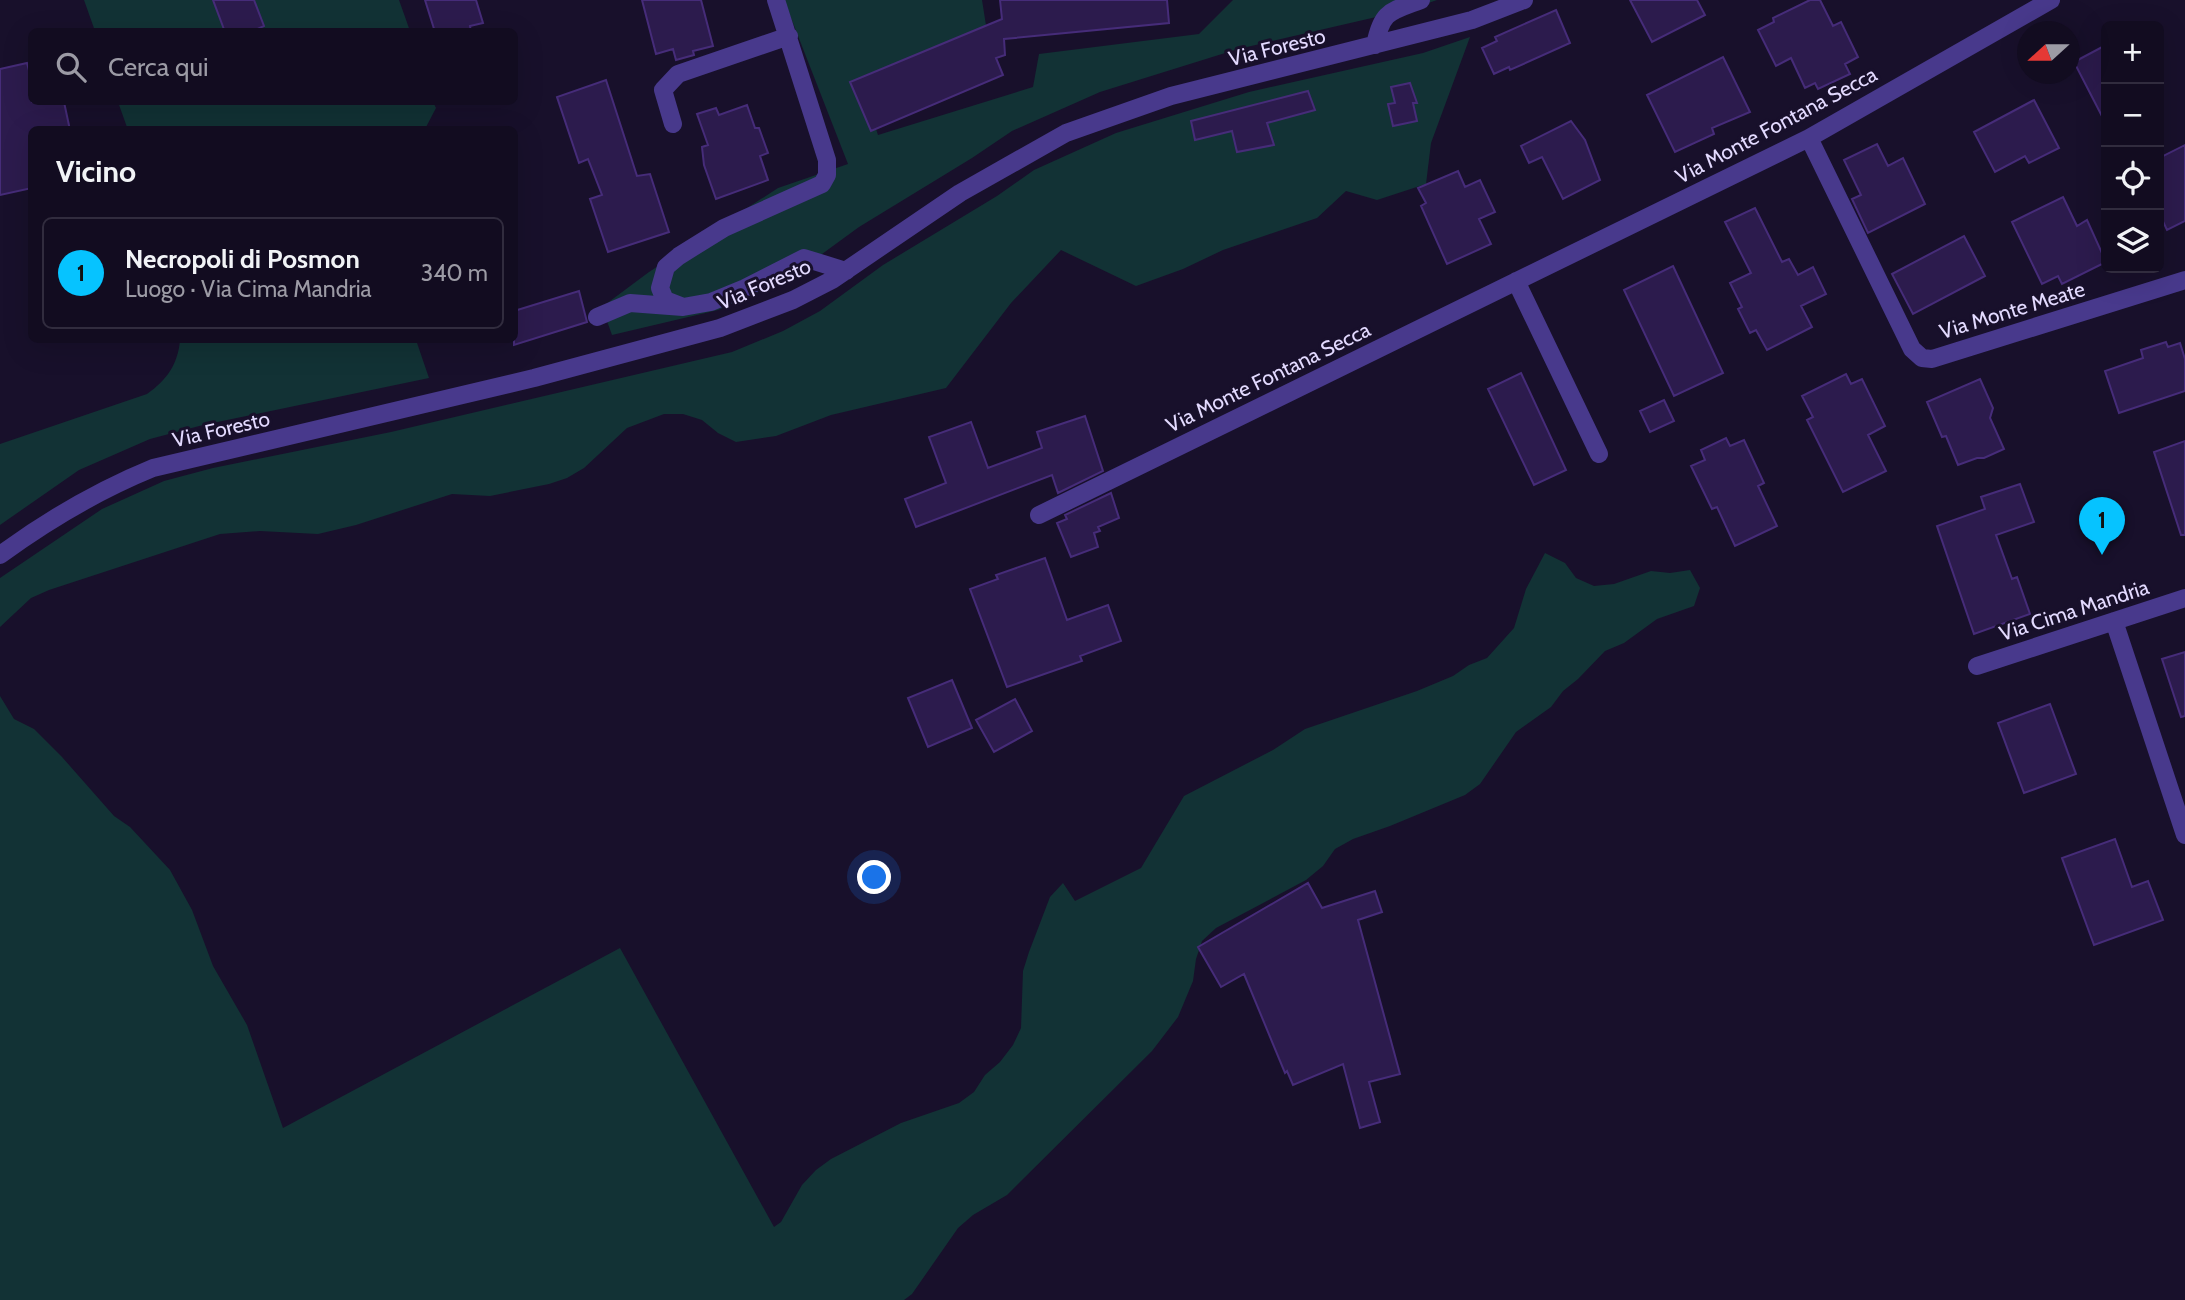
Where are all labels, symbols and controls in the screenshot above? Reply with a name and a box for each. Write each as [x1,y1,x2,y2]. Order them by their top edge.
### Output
north arrow [2017,21,2080,84]
map controls [2101,21,2164,273]
button: + [2101,21,2164,84]
street label: Via Foresto [1226,23,1328,71]
search box [28,28,518,105]
icon: search [52,48,90,86]
text: Cerca qui [108,51,209,83]
street label: Via Monte Fontana Secca [1671,61,1881,189]
button: − [2101,84,2164,147]
button: locate [2101,147,2164,210]
text: Vicino [56,153,136,190]
button: layers [2101,210,2164,273]
text: Necropoli di Posmon [125,243,360,275]
street label: Via Foresto [714,253,814,315]
text: 1 [77,259,85,287]
text: 340 m [421,259,488,287]
text: Luogo · Via Cima Mandria [125,275,372,303]
street label: Via Monte Meate [1936,276,2088,344]
street label: Via Monte Fontana Secca [1162,317,1374,437]
street label: Via Foresto [170,406,272,452]
pin: 1 [2079,497,2125,555]
street label: Via Cima Mandria [1996,574,2152,646]
your location [857,860,891,894]

